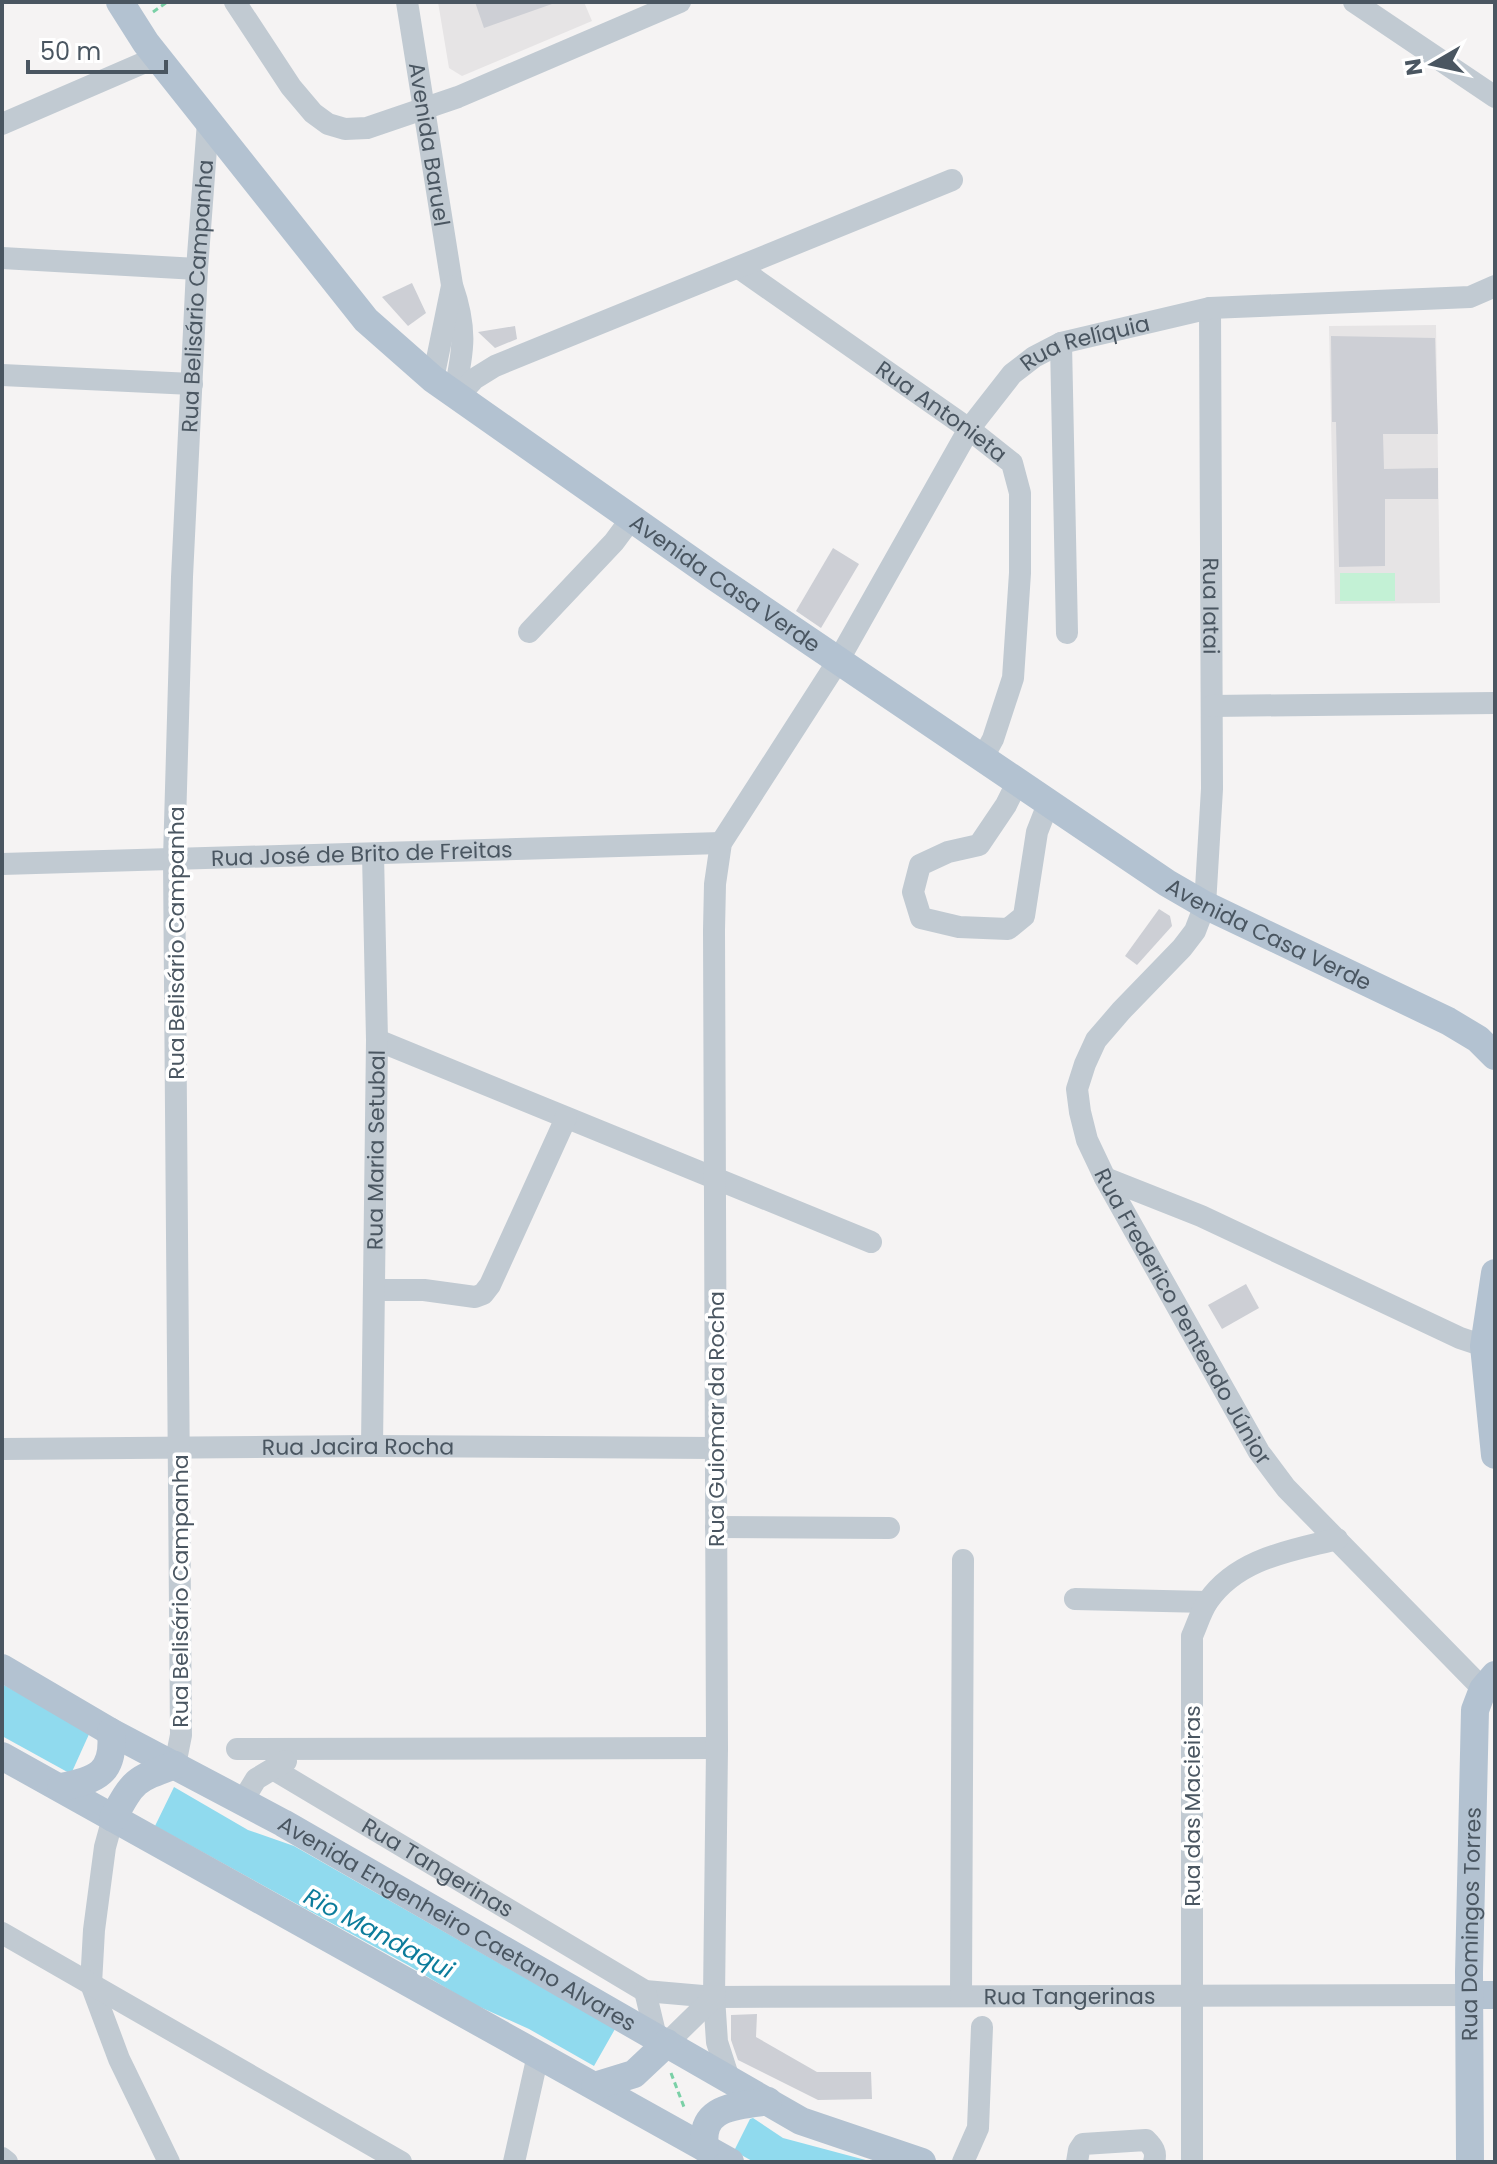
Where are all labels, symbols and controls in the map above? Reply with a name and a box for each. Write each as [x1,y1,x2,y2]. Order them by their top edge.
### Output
scale bar [28,24,166,74]
north arrow [1393,24,1473,104]
text: 50 m [40,35,101,68]
text: N [1397,56,1430,78]
street label: Avenida Baruel [401,60,458,228]
street label: Rua Belisário Campanha [174,158,221,433]
street label: Rua Relíquia [1013,307,1153,378]
street label: Rua Antonieta [870,353,1014,469]
street label: Avenida Casa Verde [624,506,827,660]
street label: Rua Iatai [1196,558,1227,654]
street label: Rua Belisário Campanha [161,806,192,1080]
street label: Rua José de Brito de Freitas [211,834,513,873]
street label: Avenida Casa Verde [1160,870,1377,998]
street label: Rua Maria Setubal [359,1050,392,1250]
street label: Rua Frederico Penteado Júnior [1087,1163,1279,1471]
street label: Rua Guiomar da Rocha [701,1291,732,1547]
street label: Rua Jacira Rocha [262,1430,454,1462]
street label: Rua Belisário Campanha [165,1454,196,1728]
street label: Rua das Macieiras [1177,1705,1208,1907]
street label: Rua Domingos Torres [1453,1807,1488,2041]
street label: Avenida Engenheiro Caetano Alvares [272,1808,642,2039]
street label: Rua Tangerinas [356,1810,520,1925]
water label: Rio Mandaqui [298,1880,461,1987]
street label: Rua Tangerinas [984,1980,1155,2012]

